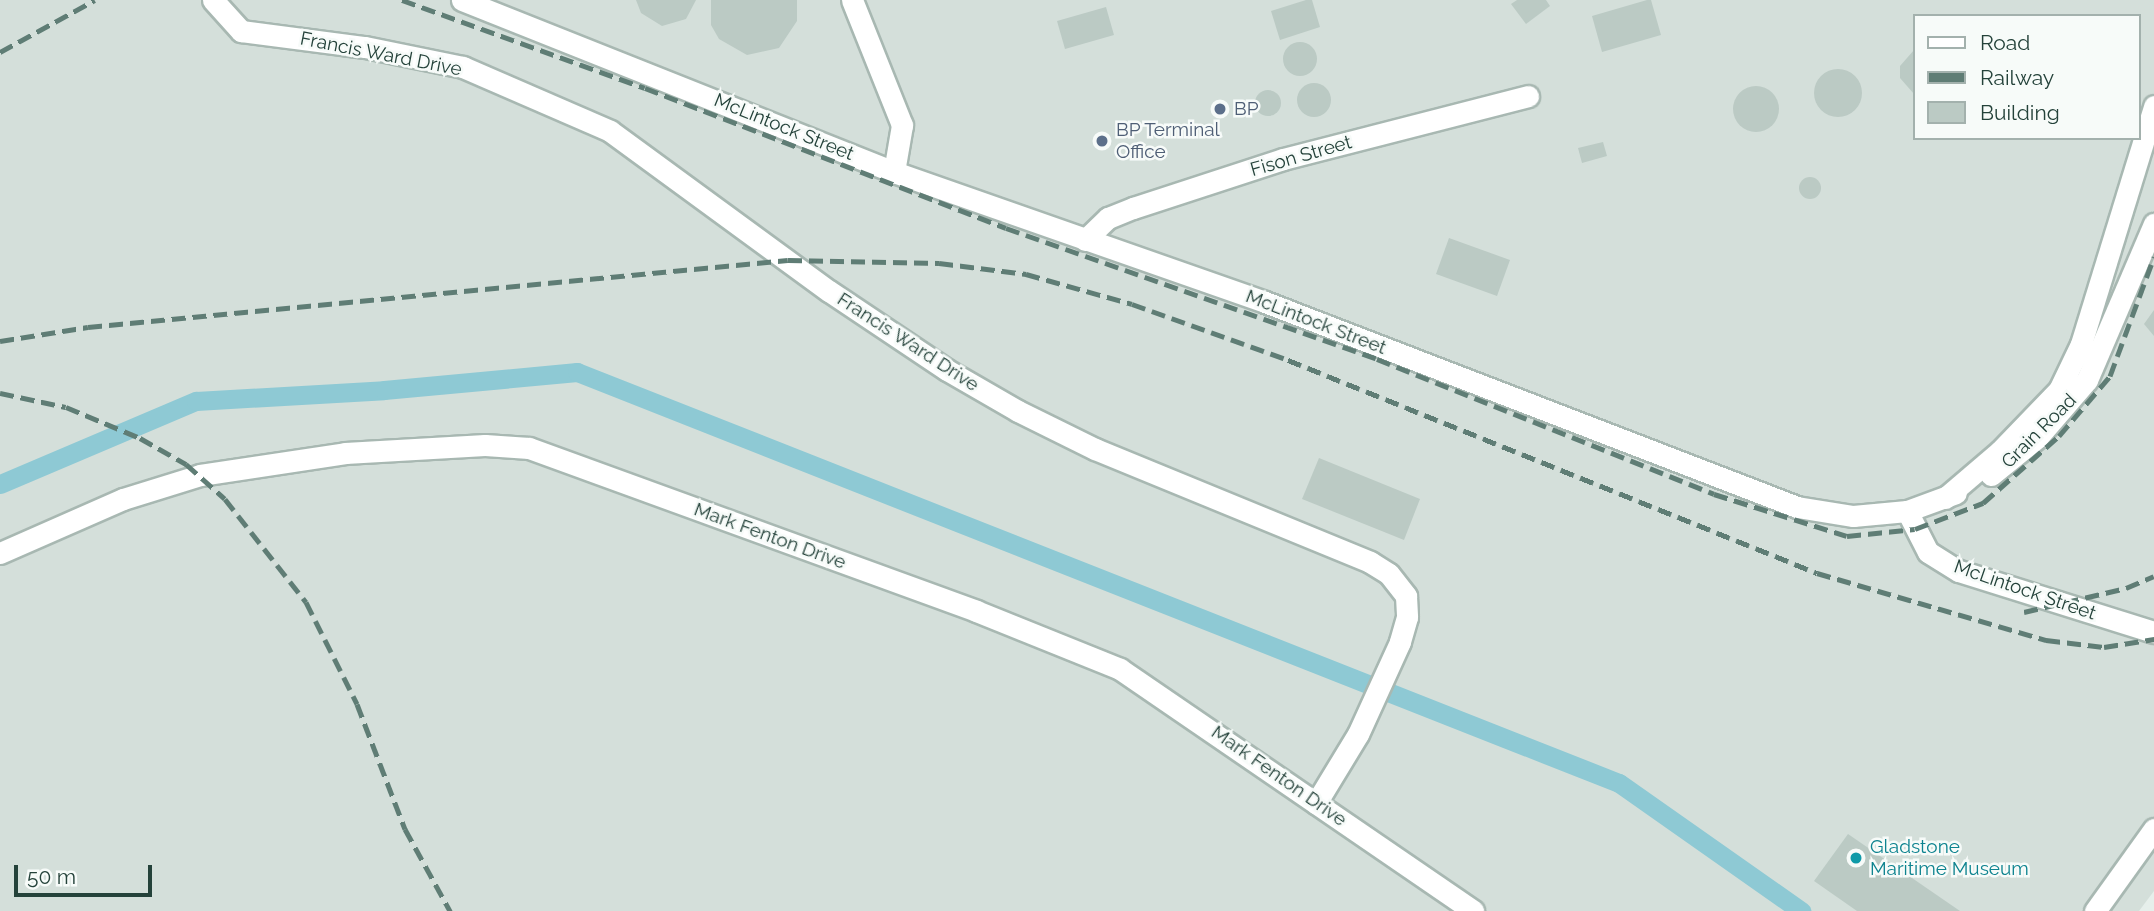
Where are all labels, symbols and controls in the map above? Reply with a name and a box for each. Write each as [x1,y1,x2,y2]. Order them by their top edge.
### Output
legend [1912,14,2140,140]
street label: Francis Ward Drive [298,27,464,81]
text: Road [1980,30,2030,55]
text: Railway [1980,65,2054,90]
street label: McLintock Street [711,89,857,165]
place label: BP [1234,98,1258,120]
text: Building [1980,100,2060,125]
marker: BP [1212,101,1228,117]
place label: BP Terminal Office [1116,119,1221,163]
street label: Fison Street [1248,131,1354,181]
marker: BP Terminal Office [1094,133,1110,149]
street label: McLintock Street [1243,285,1389,359]
street label: Francis Ward Drive [833,288,983,396]
street label: Grain Road [1997,389,2081,473]
street label: Mark Fenton Drive [691,498,849,574]
street label: McLintock Street [1951,555,2099,625]
street label: Mark Fenton Drive [1207,721,1351,831]
place label: Gladstone Maritime Museum [1870,836,2029,880]
marker: Gladstone Maritime Museum [1848,850,1864,866]
scale bar [18,852,156,896]
text: 50 m [27,864,76,889]

